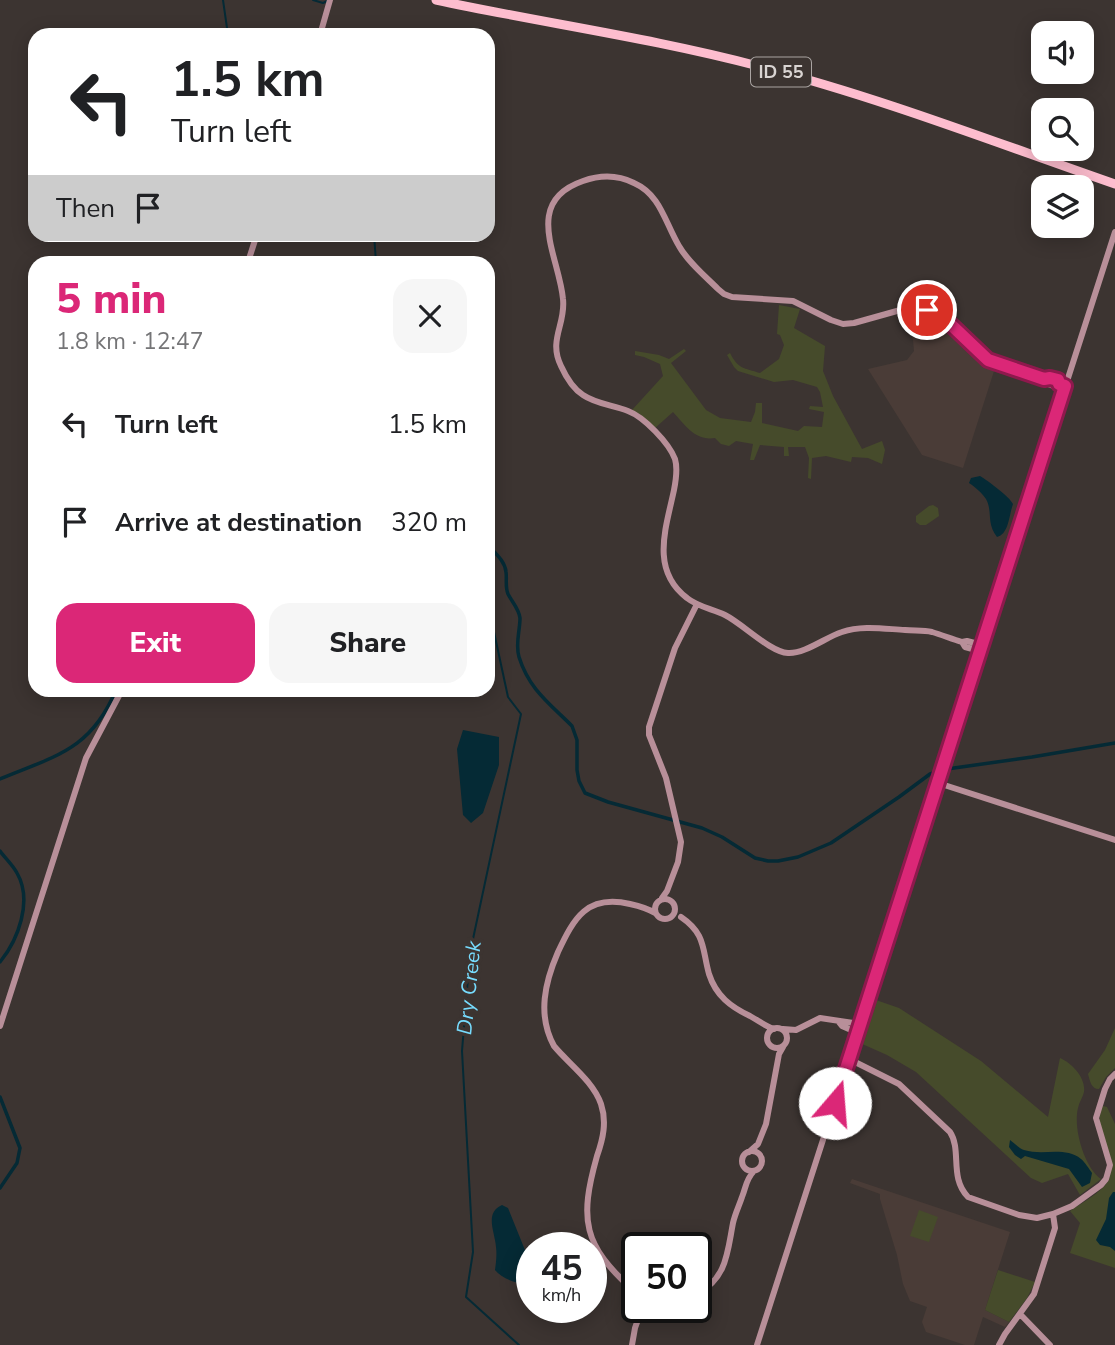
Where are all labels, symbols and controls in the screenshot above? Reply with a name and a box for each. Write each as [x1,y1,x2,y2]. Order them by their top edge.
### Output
map controls [1031,21,1094,238]
button: sound [1031,21,1094,84]
text: 1.5 km [171,46,324,113]
icon: left [56,56,147,147]
road number: ID 55 [751,58,811,86]
button: search [1031,98,1094,161]
text: Turn left [171,110,291,153]
button: layers [1031,175,1094,238]
icon: arrive [129,189,167,227]
text: Then [56,191,115,226]
text: 5 min [56,271,166,328]
button: close [393,279,467,353]
pin [897,280,957,340]
icon: arrive [908,291,946,329]
text: 1.8 km · 12:47 [56,326,203,357]
icon: left [56,405,94,443]
text: Turn left [115,407,218,442]
text: 1.5 km [388,407,467,442]
icon: arrive [56,503,94,541]
text: Arrive at destination [115,505,362,540]
text: 320 m [391,505,467,540]
button: Exit [56,603,255,683]
button: Share [269,603,467,683]
water label: Dry Creek [450,939,488,1036]
position arrow [798,1066,872,1140]
speed limit sign: 50 [621,1232,712,1323]
text: 45 [540,1245,583,1292]
text: km/h [542,1283,581,1307]

